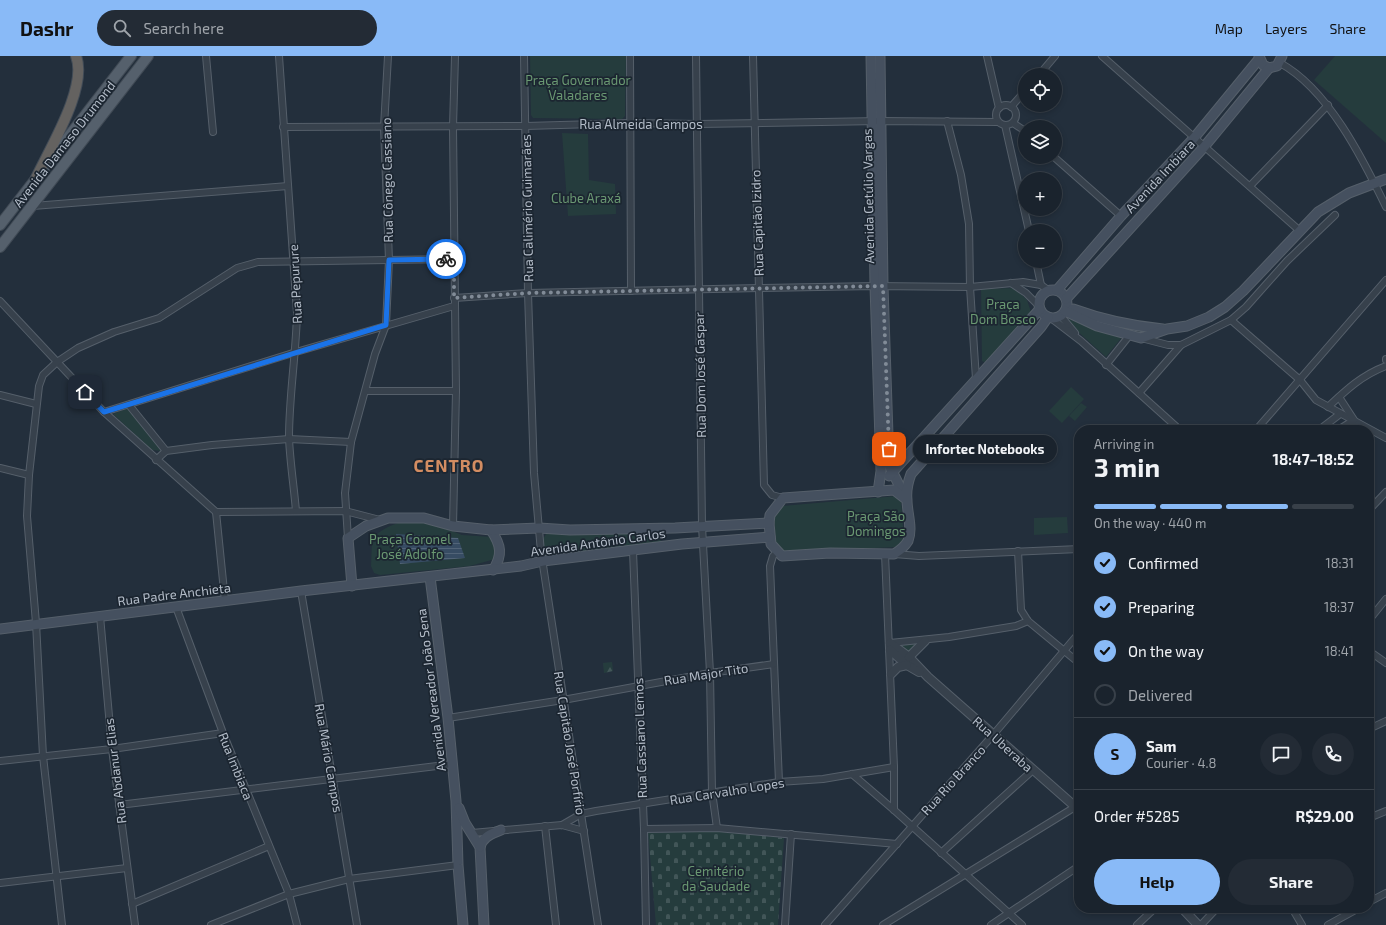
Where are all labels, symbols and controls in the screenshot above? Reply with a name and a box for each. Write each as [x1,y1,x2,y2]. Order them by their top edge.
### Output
search box [97,10,377,46]
text: Dashr [20,17,73,40]
icon: search [111,17,133,39]
text: Search here [143,19,224,37]
text: Map [1215,20,1243,37]
text: Layers [1265,20,1307,37]
text: Share [1329,20,1366,37]
map controls [1018,68,1062,268]
button: locate [1018,68,1062,112]
park label: Praça Governador Valadares [525,72,631,103]
street label: Avenida Damaso Drumond [10,78,118,210]
street label: Rua Almeida Campos [579,116,703,132]
street label: Rua Cônego Cassiano [378,117,396,243]
button: layers [1018,120,1062,164]
street label: Avenida Getúlio Vargas [859,128,877,264]
street label: Rua Calimério Guimarães [518,134,536,282]
street label: Avenida Imbiara [1122,136,1198,216]
street label: Rua Capitão Izidro [747,170,767,276]
button: + [1018,172,1062,216]
park label: Clube Araxá [551,190,621,206]
button: − [1018,224,1062,268]
courier [426,239,466,279]
street label: Rua Pepurure [285,244,305,324]
icon: bike [435,248,457,270]
park label: Praça Dom Bosco [970,296,1036,327]
street label: Rua Dom José Gaspar [691,312,709,438]
pin [68,375,102,409]
icon: home [74,381,96,403]
pin [872,432,906,466]
callout: Infortec Notebooks [913,435,1057,463]
text: Arriving in [1094,436,1154,452]
icon: bag [878,438,900,460]
text: Infortec Notebooks [925,441,1045,457]
text: 18:47–18:52 [1273,450,1354,468]
text: 3 min [1094,451,1160,482]
district label: CENTRO [414,455,484,475]
park label: Praça São Domingos [846,508,906,539]
text: On the way · 440 m [1094,515,1206,531]
street label: Avenida Antônio Carlos [529,525,667,559]
park label: Praça Coronel José Adolfo [369,531,451,562]
icon: check [1094,552,1116,574]
text: Confirmed [1128,554,1199,572]
text: 18:31 [1325,555,1354,571]
street label: Rua Padre Anchieta [116,579,232,609]
icon: check [1094,596,1116,618]
text: Preparing [1128,598,1194,616]
text: 18:37 [1324,599,1354,615]
street label: Avenida Vereador João Sena [413,608,449,772]
icon: check [1094,640,1116,662]
text: On the way [1128,642,1204,660]
text: 18:41 [1325,643,1354,659]
street label: Rua Major Tito [663,659,749,689]
street label: Rua Capitão José Porfírio [551,670,589,816]
street label: Rua Cassiano Lemos [630,678,650,798]
text: Delivered [1128,686,1193,704]
street label: Rua Mário Campos [312,702,346,814]
street label: Rua Uberaba [970,713,1036,775]
street label: Rua Abdanur Elias [101,717,129,825]
street label: Rua Imbiaca [215,730,257,802]
button: chat [1260,733,1302,775]
button: phone [1312,733,1354,775]
text: Sam [1146,737,1177,755]
street label: Rua Rio Branco [917,742,989,818]
text: S [1111,745,1119,763]
text: Courier · 4.8 [1146,755,1216,771]
street label: Rua Carvalho Lopes [668,774,786,808]
text: Order #5285 [1094,807,1179,825]
text: R$29.00 [1295,807,1354,825]
button: Help [1094,859,1220,905]
button: Share [1228,859,1354,905]
park label: Cemitério da Saudade [682,863,750,894]

